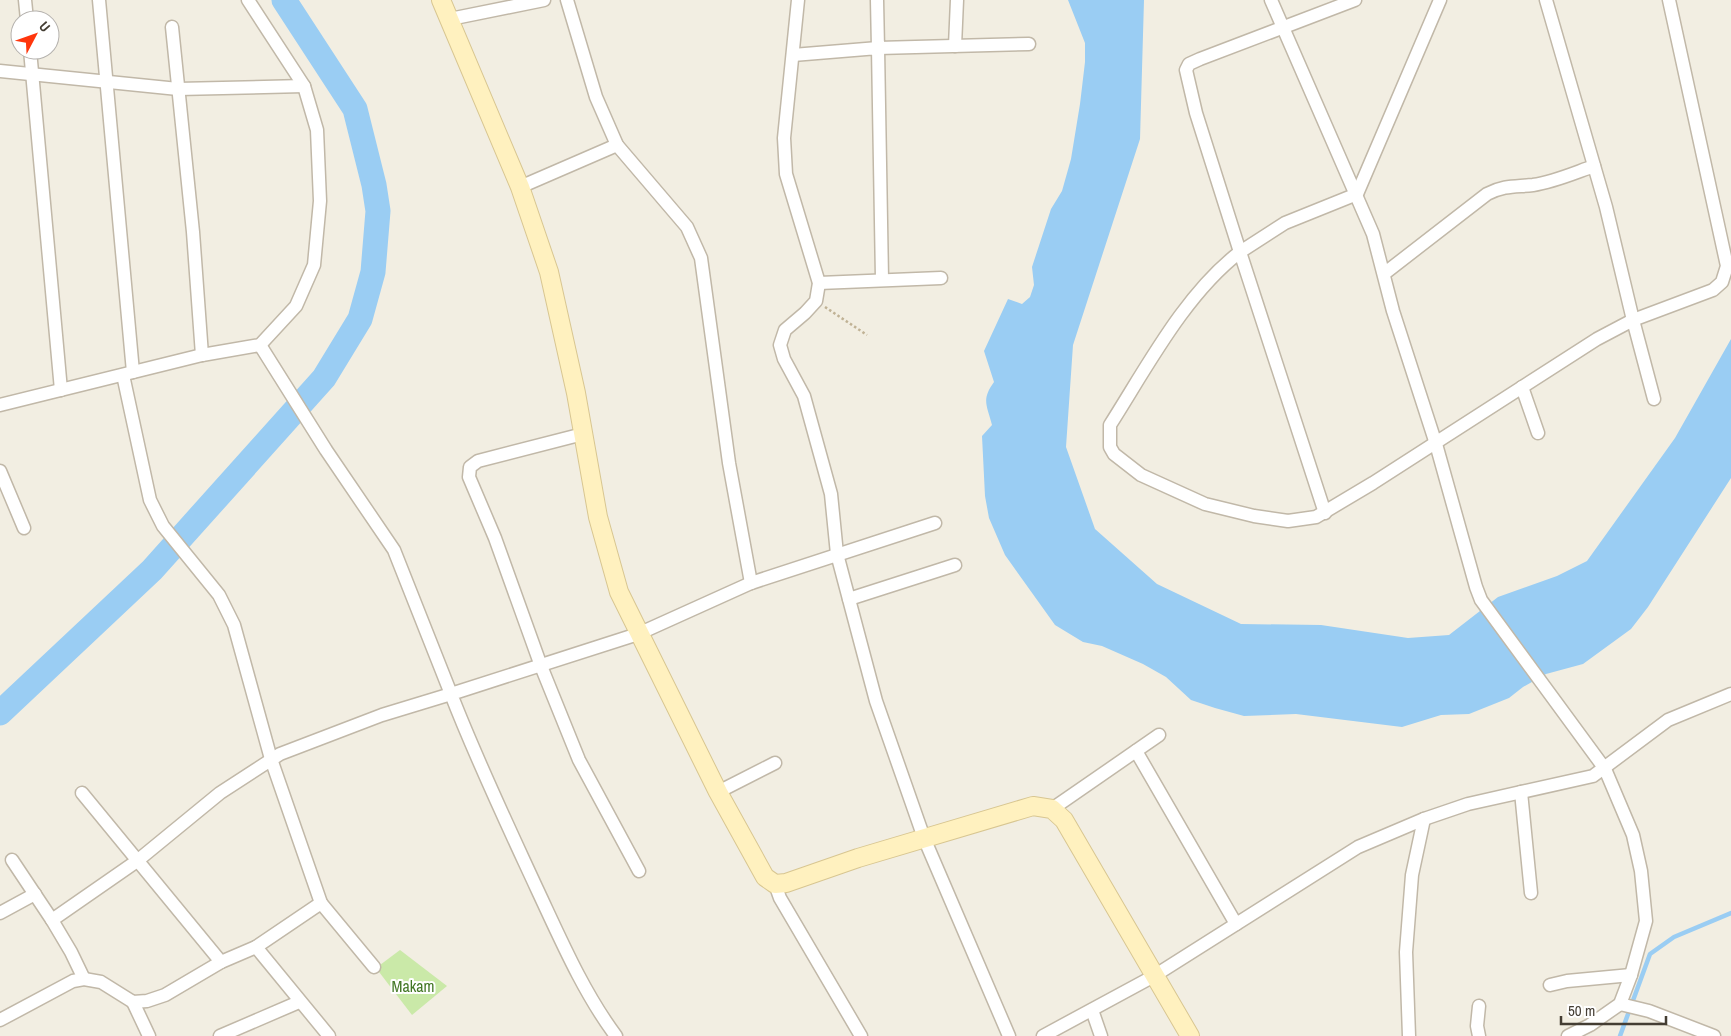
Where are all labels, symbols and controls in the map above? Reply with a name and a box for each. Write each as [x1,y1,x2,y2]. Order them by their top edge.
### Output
north arrow [10,10,60,60]
text: U [35,17,54,36]
park label: Makam [391,975,435,997]
scale bar [1561,994,1666,1026]
text: 50 m [1568,1000,1595,1021]

